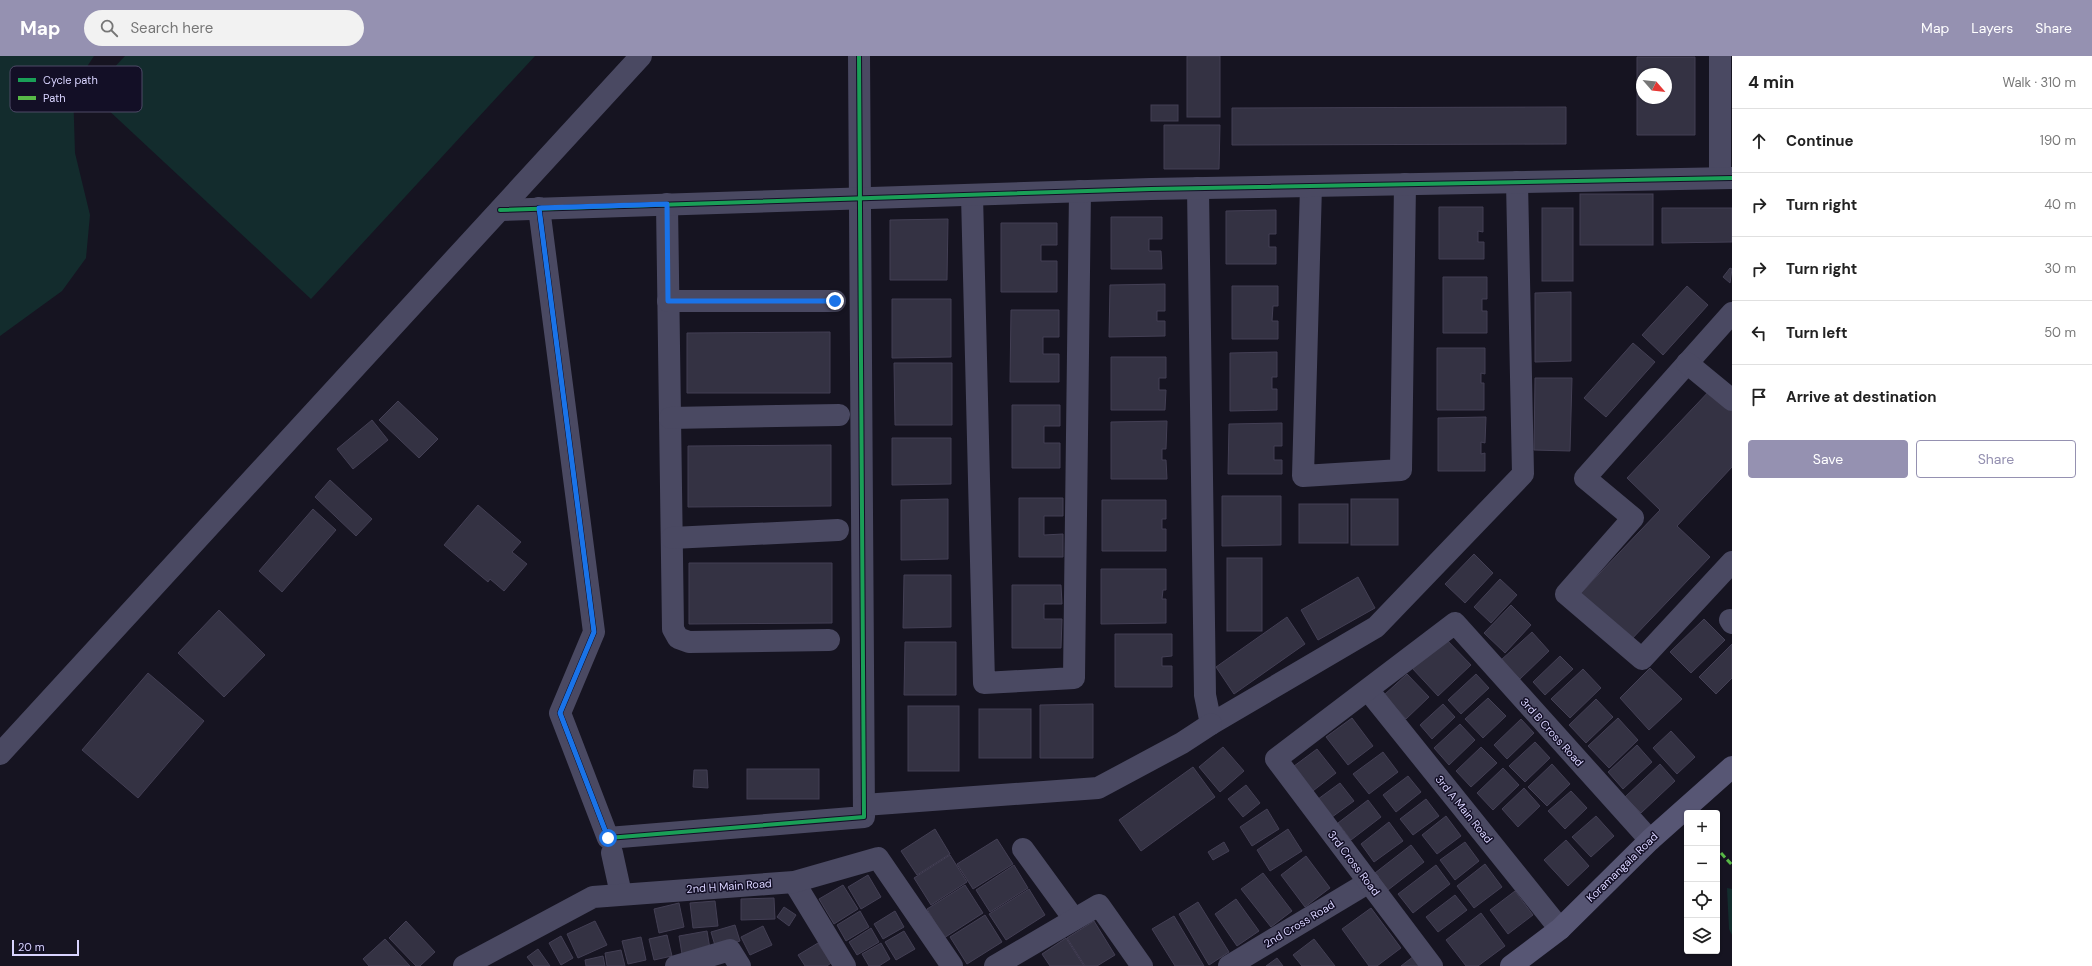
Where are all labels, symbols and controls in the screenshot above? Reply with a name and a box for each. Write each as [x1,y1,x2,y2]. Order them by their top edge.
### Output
search box [84,10,364,46]
text: Map [20,16,60,41]
icon: search [98,17,120,39]
text: Search here [130,18,213,38]
text: Map [1921,19,1949,37]
text: Layers [1971,19,2013,37]
text: Share [2035,19,2072,37]
legend [10,66,142,112]
north arrow [1636,68,1672,104]
text: 4 min [1748,71,1794,93]
text: Cycle path [43,73,98,87]
text: Walk · 310 m [2003,74,2076,91]
text: Path [43,91,66,105]
icon: ahead [1748,130,1770,152]
text: Continue [1786,131,1854,151]
text: 190 m [2040,132,2076,149]
icon: right [1748,194,1770,216]
text: Turn right [1786,195,1857,215]
text: 40 m [2044,196,2076,213]
icon: right [1748,258,1770,280]
text: Turn right [1786,259,1857,279]
text: 30 m [2044,260,2076,277]
route end [826,292,844,310]
icon: left [1748,322,1770,344]
text: Turn left [1786,323,1847,343]
text: 50 m [2044,324,2076,341]
icon: arrive [1748,386,1770,408]
text: Arrive at destination [1786,387,1937,407]
button: Save [1748,440,1908,478]
button: Share [1916,440,2076,478]
street label: 3rd B Cross Road [1517,695,1587,769]
street label: 3rd A Main Road [1432,772,1496,846]
map controls [1684,810,1720,954]
button: + [1684,810,1720,846]
street label: 3rd Cross Road [1325,828,1383,898]
route start [599,829,617,847]
street label: Koramangala Road [1583,829,1661,905]
button: − [1684,846,1720,882]
street label: 2nd H Main Road [686,876,772,896]
button: locate [1684,882,1720,918]
street label: 2nd Cross Road [1261,897,1337,951]
button: layers [1684,918,1720,954]
scale bar [12,938,79,957]
text: 20 m [18,940,44,954]

